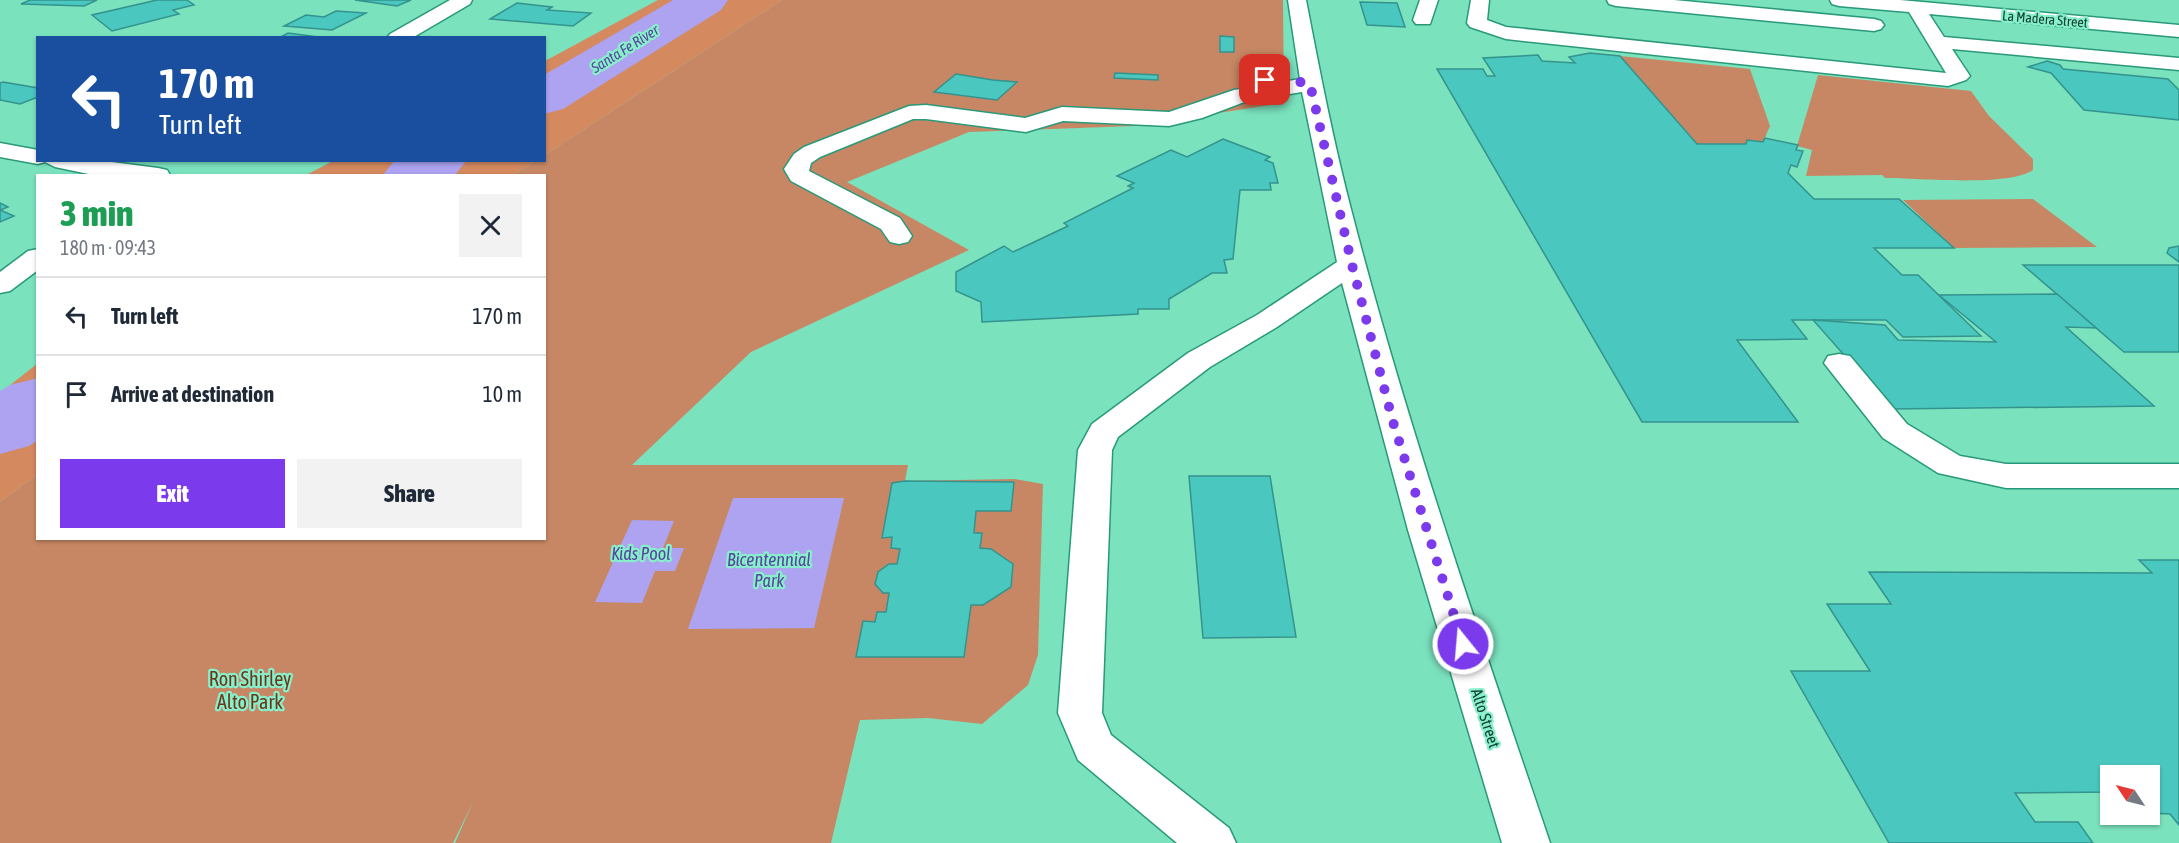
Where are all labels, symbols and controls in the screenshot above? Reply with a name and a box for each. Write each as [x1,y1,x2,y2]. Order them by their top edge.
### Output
street label: La Madera Street [2002,7,2088,31]
water label: Santa Fe River [587,21,662,77]
pin [1239,54,1290,105]
text: 170 m [159,59,254,107]
icon: left [60,60,138,138]
icon: arrive [1248,63,1281,96]
text: Turn left [159,109,242,140]
text: 3 min [60,192,134,234]
button: close [459,194,522,257]
text: 180 m · 09:43 [60,236,156,259]
icon: left [60,300,93,333]
text: Turn left [111,303,178,329]
text: 170 m [472,303,522,329]
icon: arrive [60,378,93,411]
text: Arrive at destination [111,381,274,407]
text: 10 m [482,381,522,407]
button: Exit [60,459,285,528]
button: Share [297,459,522,528]
water label: Kids Pool [611,543,671,564]
water label: Bicentennial Park [727,549,811,591]
position arrow [1431,612,1495,676]
park label: Ron Shirley Alto Park [209,667,291,713]
street label: Alto Street [1468,686,1504,750]
north arrow [2100,765,2160,825]
map controls [2100,765,2160,825]

